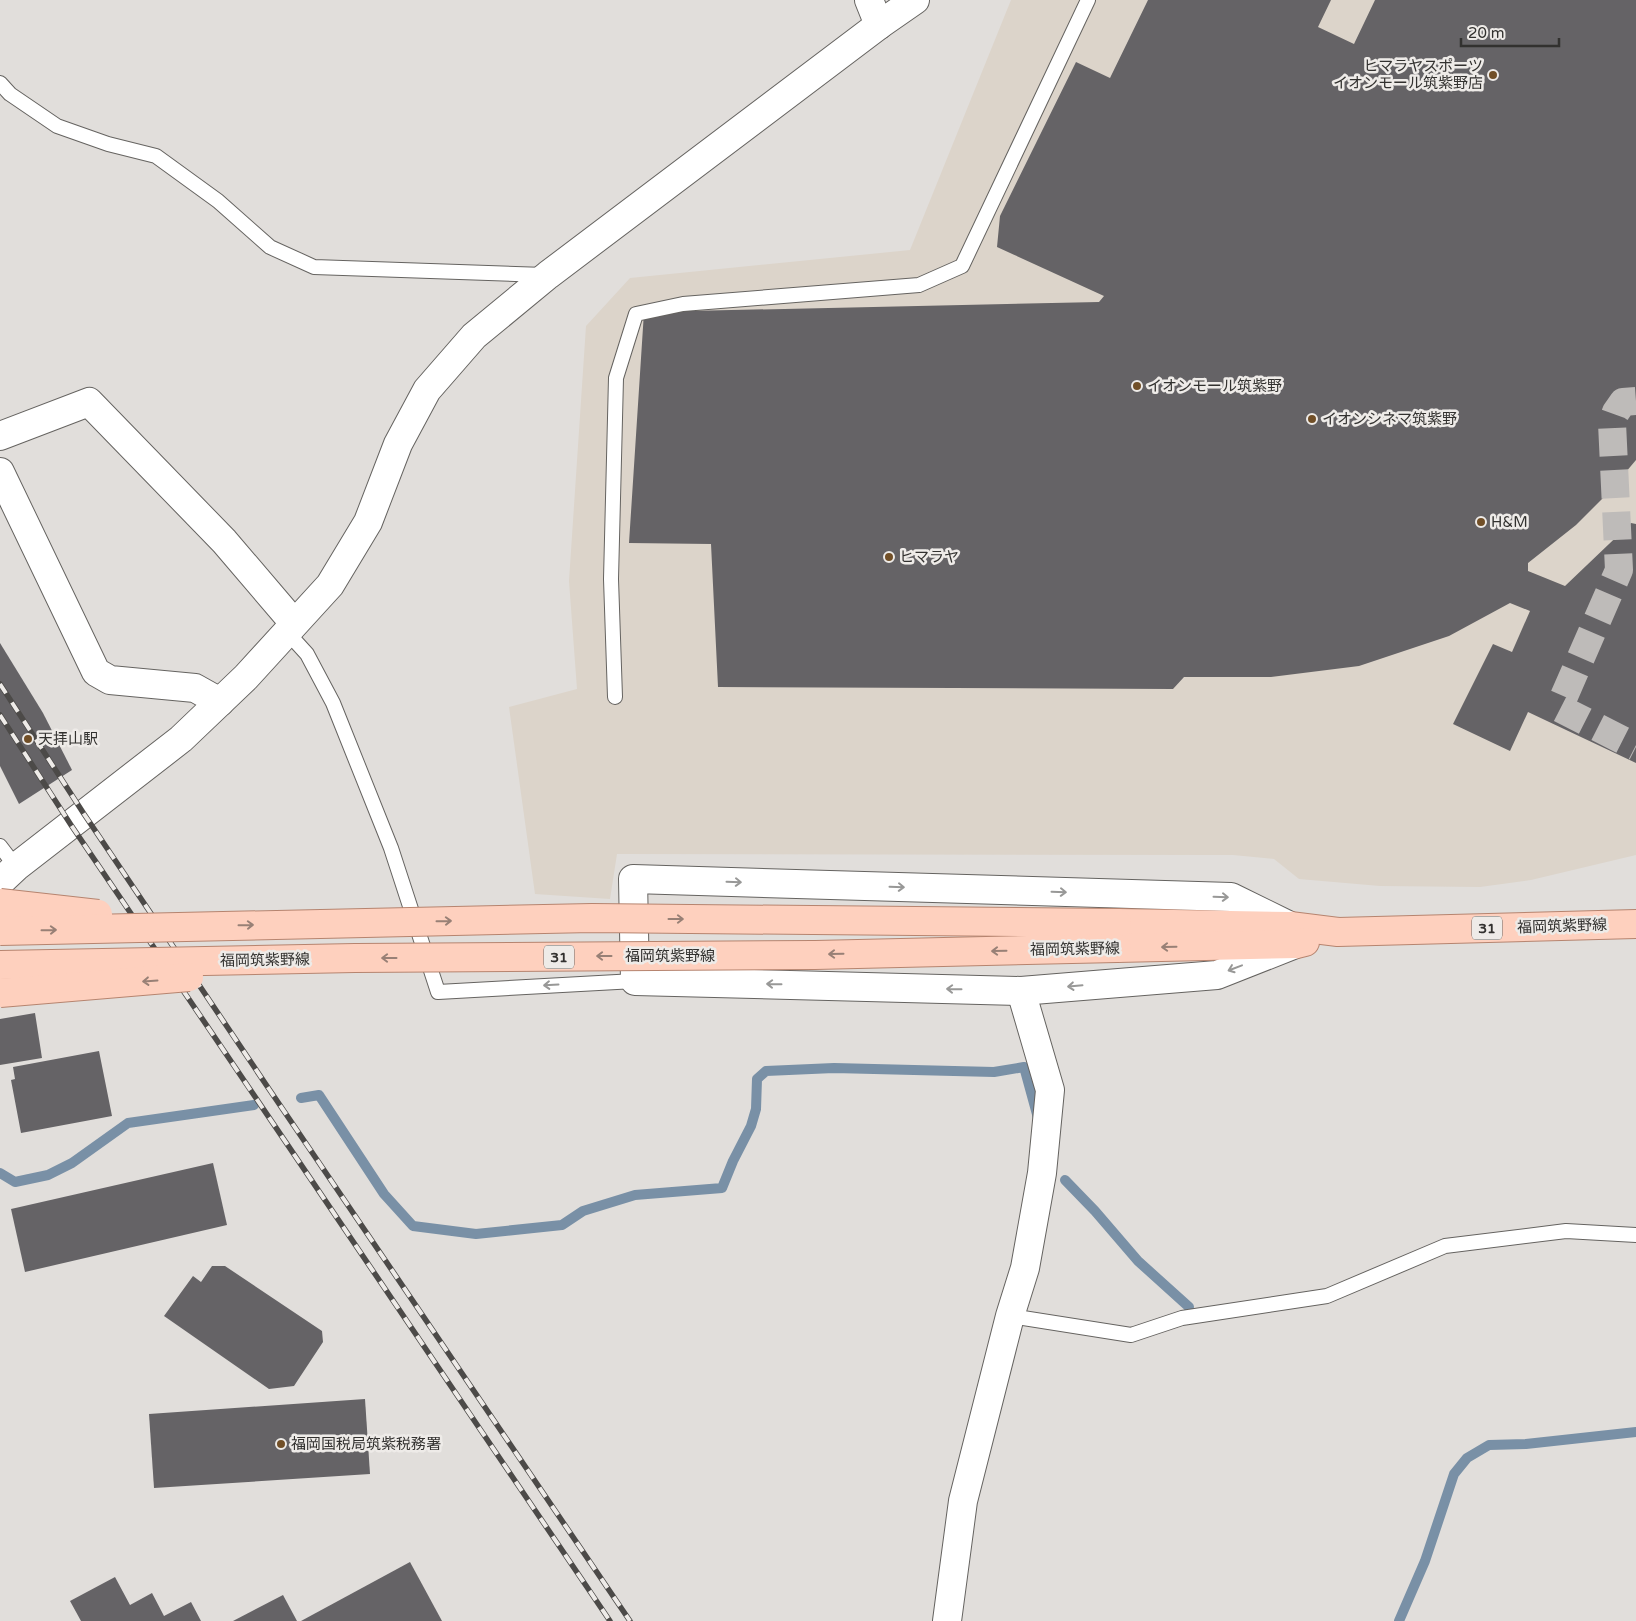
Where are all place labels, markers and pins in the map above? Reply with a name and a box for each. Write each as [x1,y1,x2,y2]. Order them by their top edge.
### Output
place label: ヒマラヤスポーツ イオンモール筑紫野店 [1333,57,1483,92]
marker: ヒマラヤスポーツ イオンモール筑紫野店 [1487,69,1499,81]
place label: イオンモール筑紫野 [1147,377,1282,395]
marker: イオンモール筑紫野 [1131,380,1143,392]
place label: イオンシネマ筑紫野 [1322,410,1457,428]
marker: イオンシネマ筑紫野 [1306,413,1318,425]
place label: H&M [1491,513,1528,531]
marker: H&M [1475,516,1487,528]
place label: ヒマラヤ [899,548,959,566]
marker: ヒマラヤ [883,551,895,563]
place label: 天拝山駅 [38,730,98,748]
marker: 天拝山駅 [22,733,34,745]
place label: 福岡国税局筑紫税務署 [291,1435,441,1453]
marker: 福岡国税局筑紫税務署 [275,1438,287,1450]

